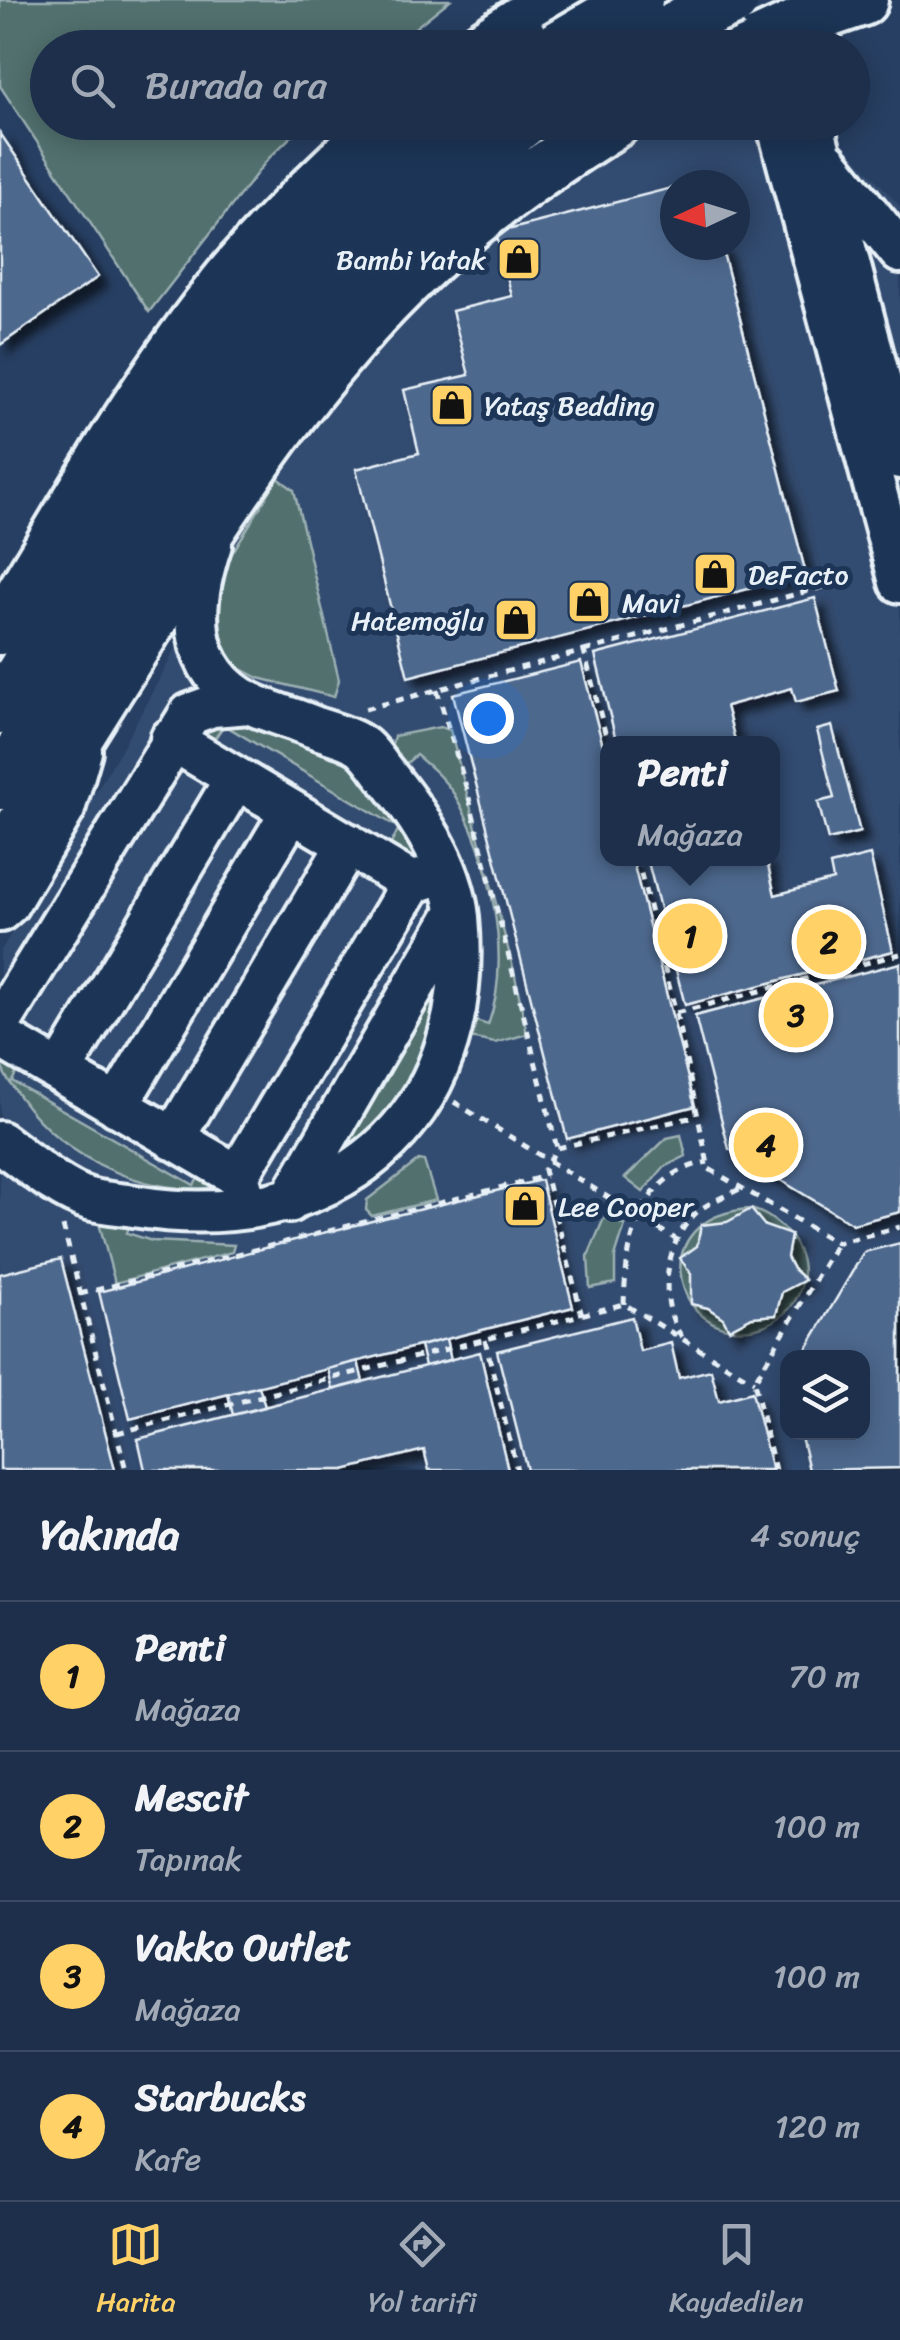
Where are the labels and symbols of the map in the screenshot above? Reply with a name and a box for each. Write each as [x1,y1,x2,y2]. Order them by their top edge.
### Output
north arrow [660,170,750,260]
place label: Bambi Yatak [336,235,486,284]
shop icon: Bambi Yatak [496,236,542,282]
place label: Yataş Bedding [484,381,655,430]
shop icon: Yataş Bedding [429,382,475,428]
place label: DeFacto [748,550,849,599]
shop icon: DeFacto [692,551,738,597]
place label: Mavi [622,578,681,627]
shop icon: Mavi [566,579,612,625]
place label: Hatemoğlu [351,596,484,645]
shop icon: Hatemoğlu [493,597,539,643]
your location [463,693,514,744]
pin: 1 [658,898,722,974]
pin: 2 [796,904,862,980]
pin: 3 [764,978,828,1052]
pin: 4 [734,1108,798,1182]
place label: Lee Cooper [558,1182,695,1231]
shop icon: Lee Cooper [502,1183,548,1229]

